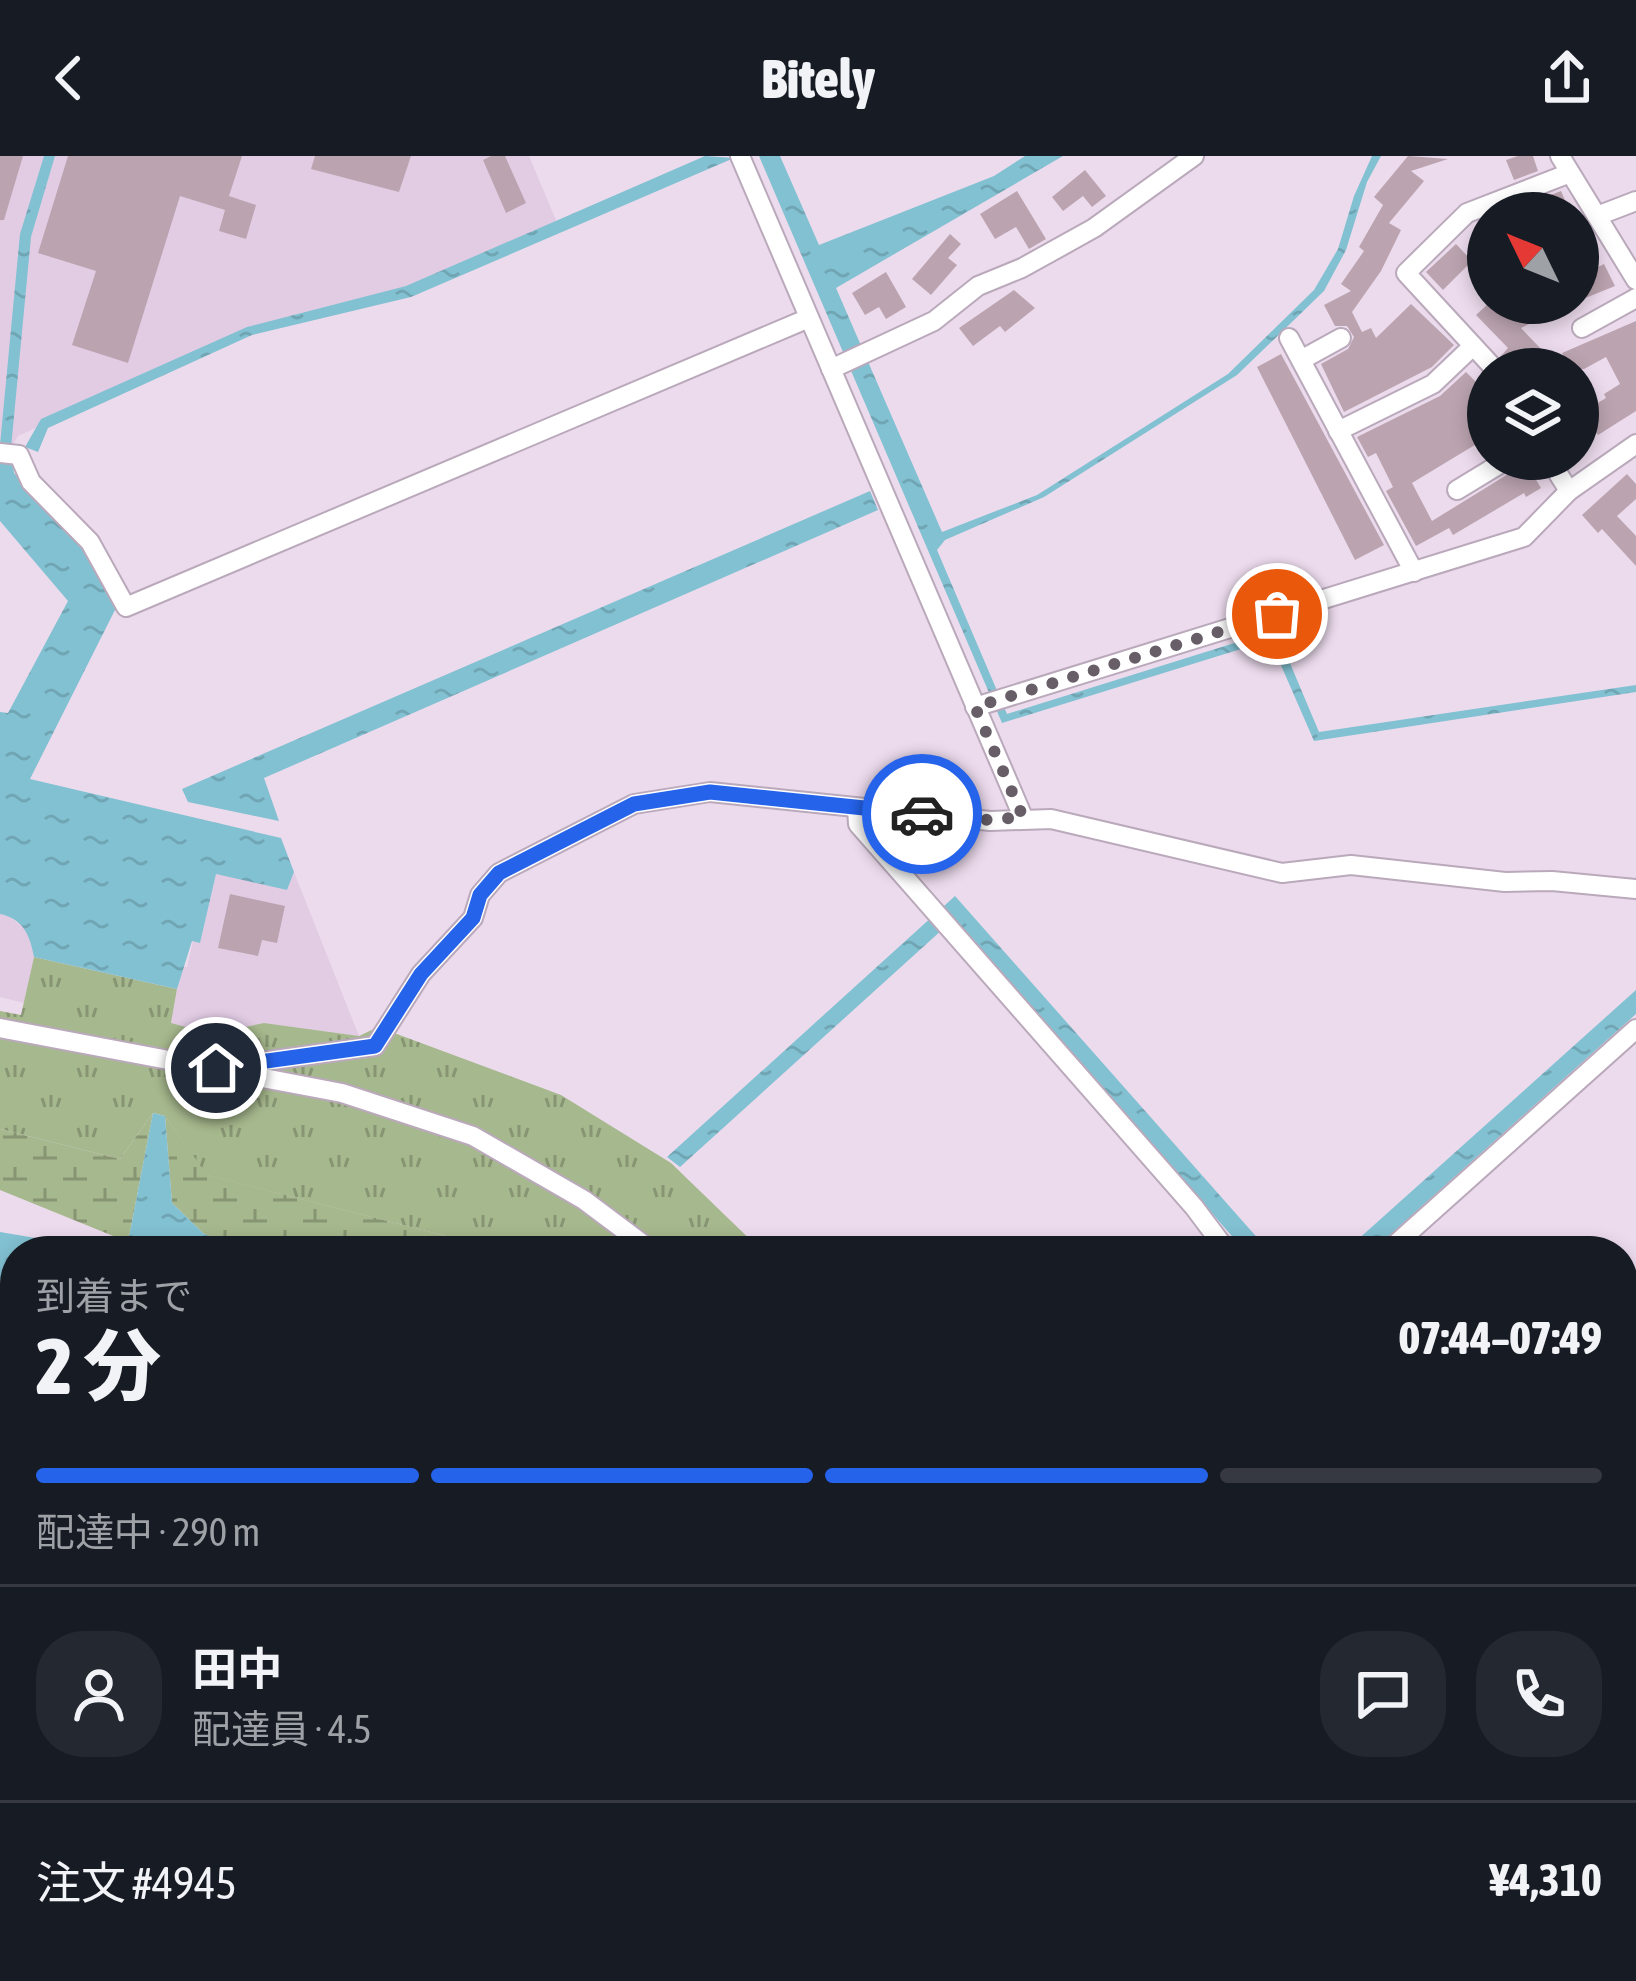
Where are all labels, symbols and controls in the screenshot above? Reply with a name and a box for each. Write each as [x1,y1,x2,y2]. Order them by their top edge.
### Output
icon: back [36,45,102,111]
icon: share [1534,45,1600,111]
text: Bitely [761,48,875,109]
north arrow [1467,192,1599,324]
map controls [1467,192,1599,480]
button: layers [1467,348,1599,480]
pin [1226,563,1328,665]
icon: bag [1244,581,1310,647]
courier [862,754,982,874]
icon: car [889,781,955,847]
pin [165,1017,267,1119]
icon: home [183,1035,249,1101]
text: 到着まで [36,1274,192,1318]
text: 07:44–07:49 [1399,1312,1602,1364]
text: 2 分 [36,1321,161,1411]
text: 配達中 · 290 m [36,1510,260,1554]
button: person [36,1631,162,1757]
button: chat [1320,1631,1446,1757]
button: phone [1476,1631,1602,1757]
text: 田中 [192,1643,282,1695]
text: 配達員 · 4.5 [192,1707,372,1751]
text: ¥4,310 [1489,1854,1602,1906]
text: 注文 #4945 [36,1857,237,1909]

